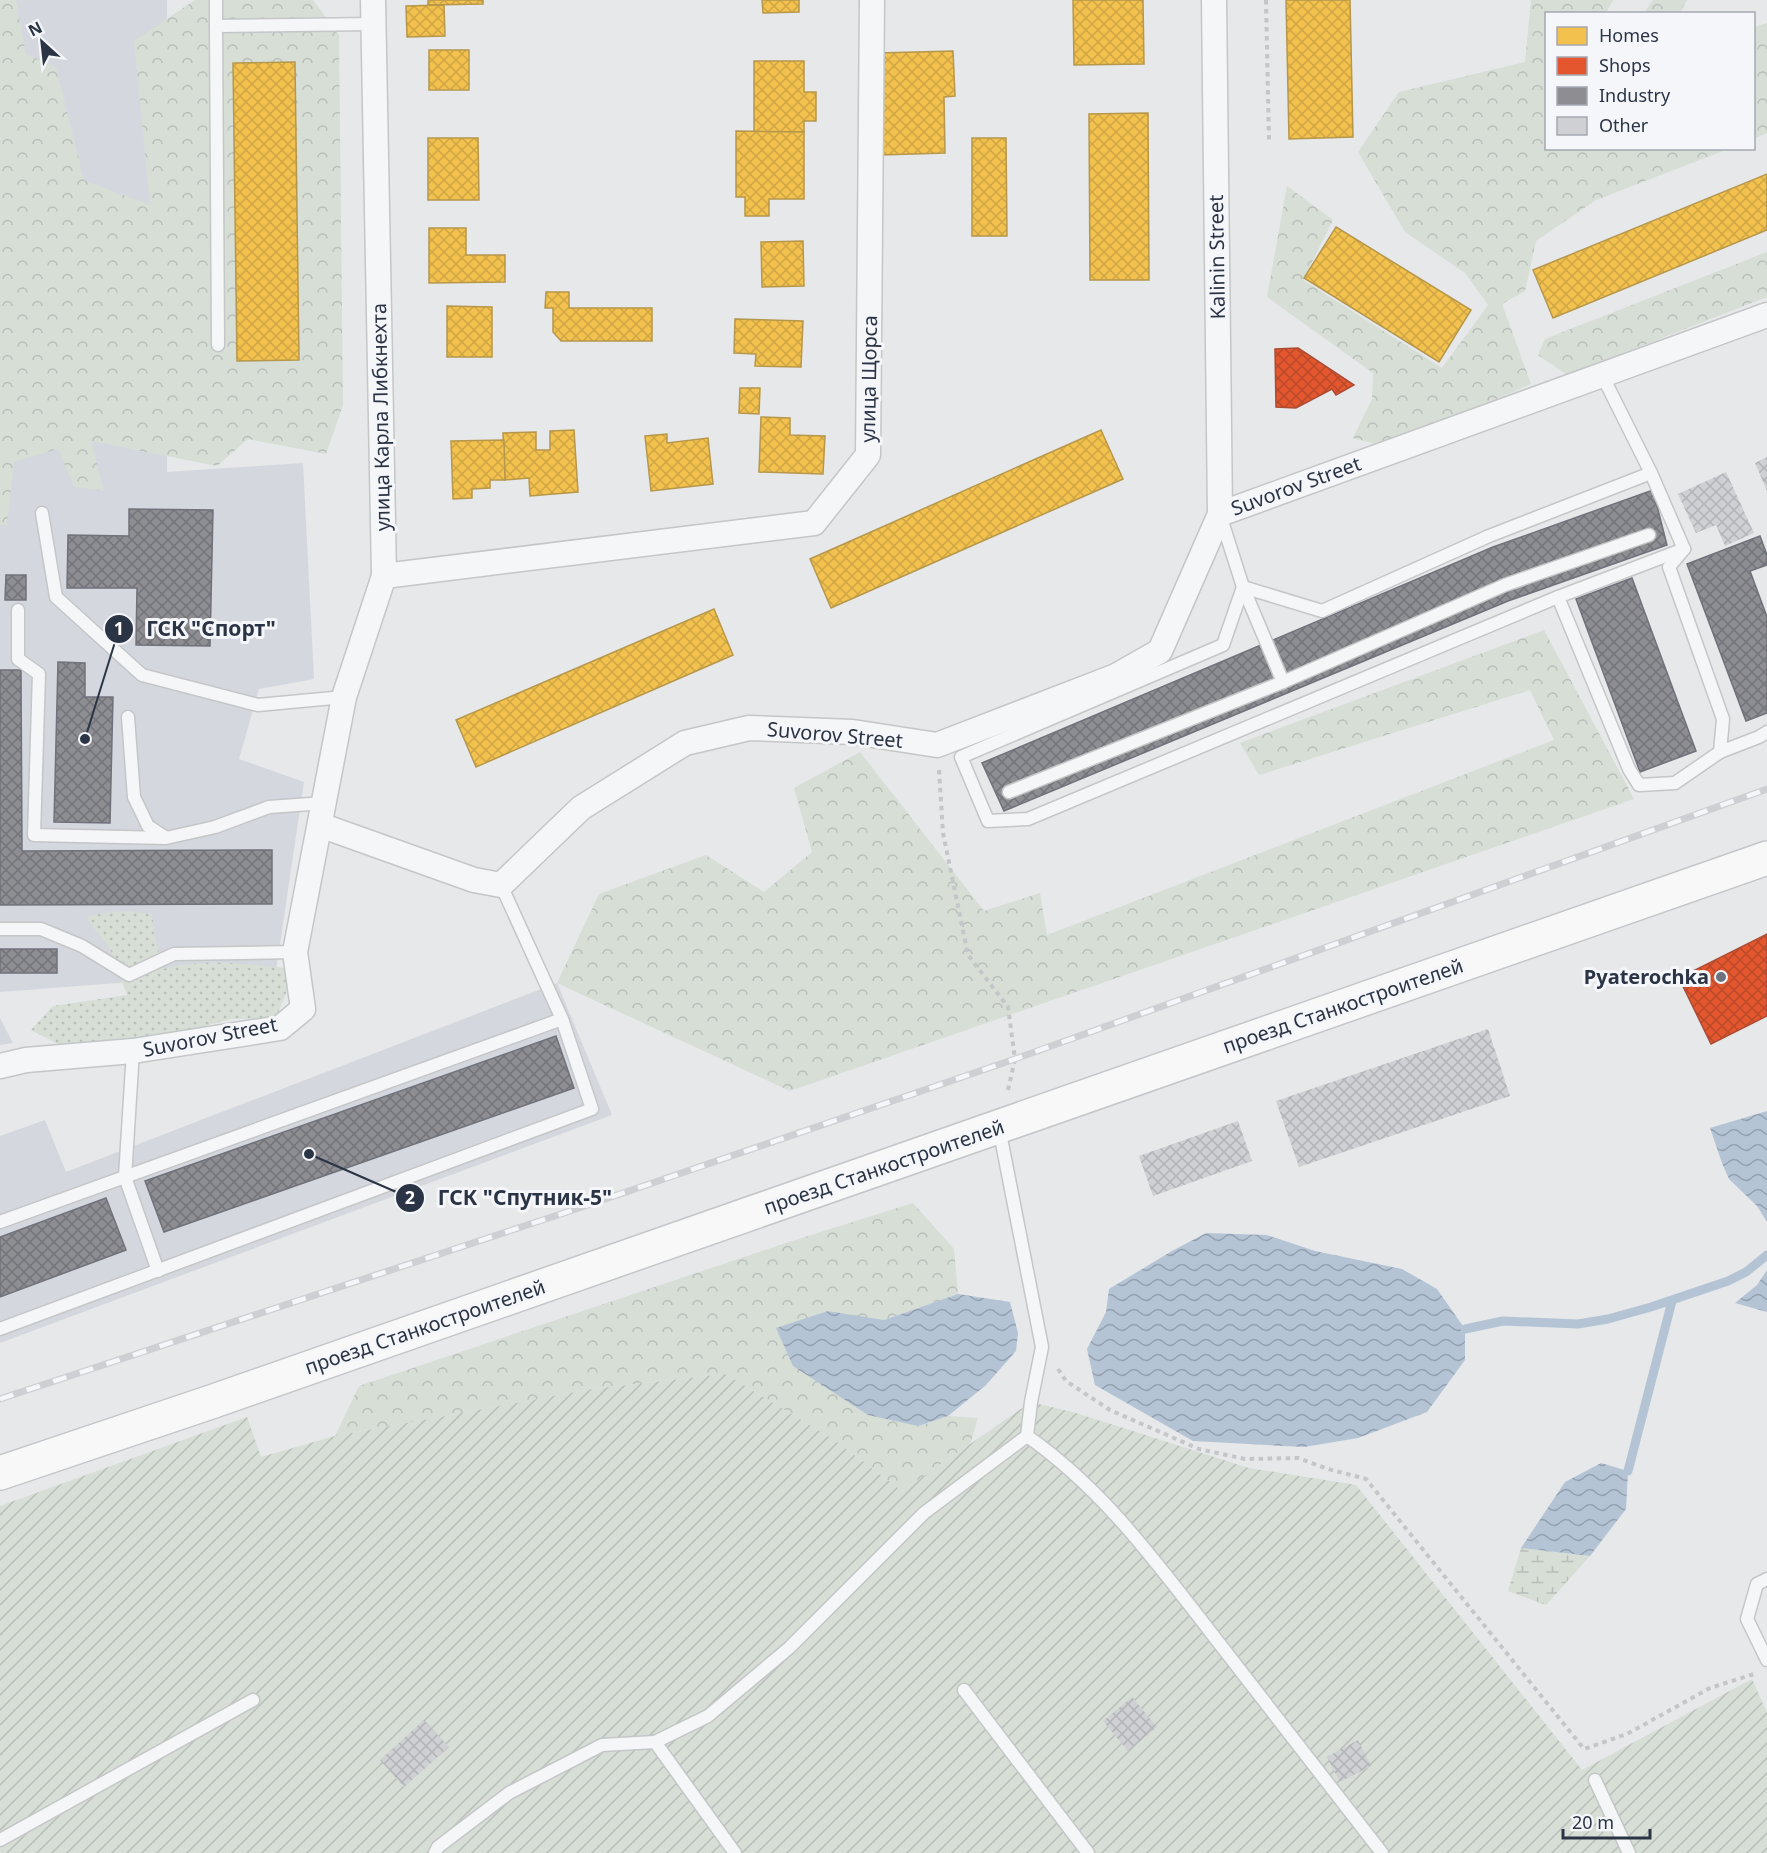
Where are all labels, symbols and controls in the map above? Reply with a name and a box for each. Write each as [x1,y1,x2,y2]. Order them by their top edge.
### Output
north arrow [12,12,72,72]
legend [1545,12,1755,150]
text: N [24,16,46,41]
text: Homes [1599,23,1659,47]
text: Shops [1599,53,1651,77]
text: Industry [1599,83,1671,107]
text: Other [1599,113,1649,137]
street label: Kalinin Street [1202,194,1231,320]
street label: улица Карла Либкнехта [365,303,396,531]
street label: улица Щорса [854,315,883,443]
street label: Suvorov Street [1227,450,1365,522]
callout: ГСК "Спорт" [104,609,288,648]
text: ГСК "Спорт" [146,614,276,642]
text: 1 [114,616,124,640]
street label: Suvorov Street [766,715,904,754]
street label: проезд Станкостроителей [1219,952,1467,1059]
place label: Pyaterochka [1584,963,1709,990]
marker: Pyaterochka [1714,970,1728,984]
street label: Suvorov Street [140,1010,279,1063]
street label: проезд Станкостроителей [760,1113,1008,1220]
callout: ГСК "Спутник-5" [395,1179,624,1218]
text: ГСК "Спутник-5" [438,1183,612,1211]
text: 2 [405,1185,415,1209]
street label: проезд Станкостроителей [301,1273,549,1380]
scale bar [1563,1802,1650,1840]
text: 20 m [1572,1810,1614,1834]

